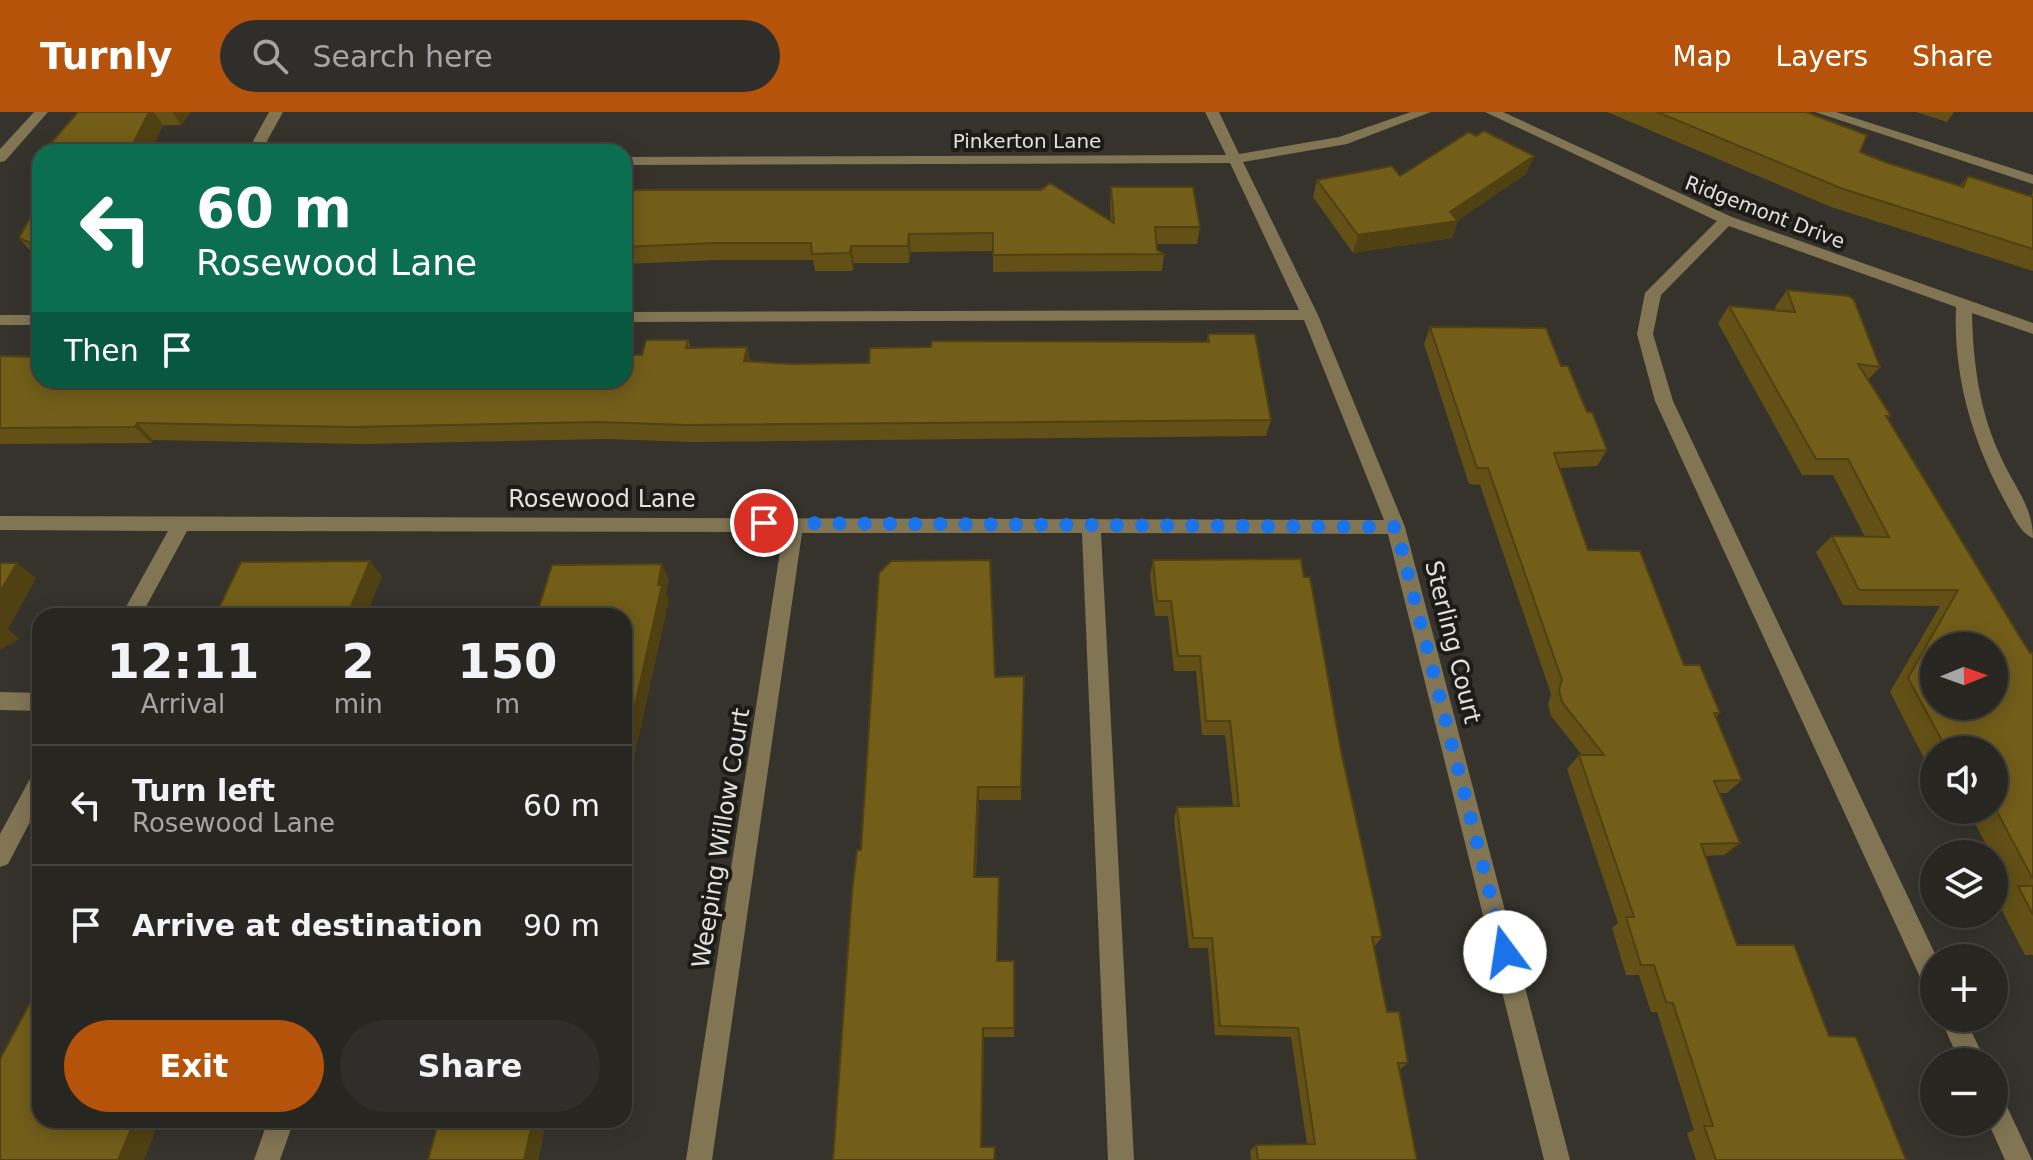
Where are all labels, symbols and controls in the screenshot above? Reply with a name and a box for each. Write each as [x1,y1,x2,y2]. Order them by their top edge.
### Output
search box [220,20,780,92]
text: Turnly [40,34,172,78]
icon: search [248,34,292,78]
text: Search here [312,39,493,74]
text: Map [1672,40,1732,73]
text: Layers [1776,40,1868,73]
text: Share [1912,40,1993,73]
street label: Pinkerton Lane [953,129,1101,153]
street label: Ridgemont Drive [1682,171,1848,253]
text: 60 m [196,175,352,240]
icon: left [64,176,168,280]
text: Rosewood Lane [196,242,477,283]
icon: arrive [155,328,199,372]
text: Then [64,333,139,368]
street label: Rosewood Lane [508,485,696,513]
pin [730,489,798,557]
icon: arrive [742,501,786,545]
street label: Sterling Court [1419,558,1487,726]
north arrow [1920,632,2008,720]
map controls [1920,632,2008,1136]
text: 12:11 [106,633,259,689]
text: 2 [342,633,375,689]
text: 150 [457,633,557,689]
text: Arrival [141,689,225,719]
text: min [334,689,383,719]
text: m [495,689,520,719]
street label: Weeping Willow Court [687,706,755,970]
button: sound [1920,736,2008,824]
text: Turn left [132,773,275,808]
icon: left [64,783,108,827]
text: 60 m [523,788,600,823]
text: Rosewood Lane [132,808,335,838]
button: layers [1920,840,2008,928]
icon: arrive [64,903,108,947]
text: Arrive at destination [132,908,483,943]
text: 90 m [523,908,600,943]
position arrow [1463,910,1547,994]
button: + [1920,944,2008,1032]
button: Exit [64,1020,324,1112]
button: Share [340,1020,600,1112]
button: − [1920,1048,2008,1136]

